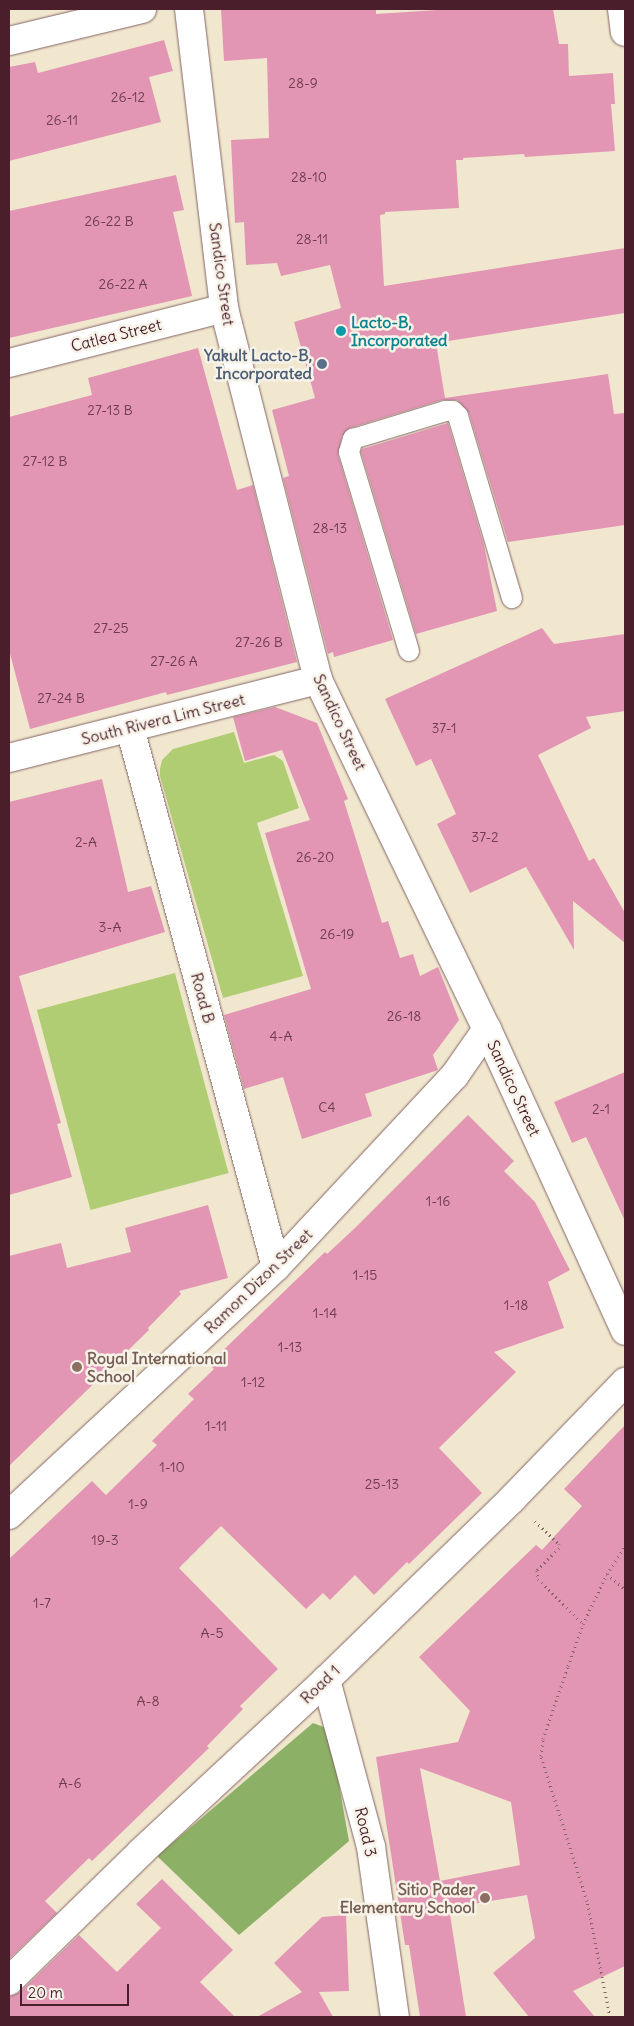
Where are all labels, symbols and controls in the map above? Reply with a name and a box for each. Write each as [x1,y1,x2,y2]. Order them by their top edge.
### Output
house number: 28-9 [288,75,318,91]
house number: 26-12 [111,89,145,105]
house number: 26-11 [46,112,78,128]
house number: 28-10 [291,169,327,185]
house number: 26-22 B [84,213,134,229]
street label: Sandico Street [205,221,239,327]
house number: 28-11 [296,231,328,247]
house number: 26-22 A [98,276,148,292]
place label: Lacto-B, Incorporated [351,312,447,350]
street label: Catlea Street [69,314,163,356]
marker: Lacto-B, Incorporated [335,325,347,337]
place label: Yakult Lacto-B, Incorporated [204,345,312,383]
marker: Yakult Lacto-B, Incorporated [316,358,328,370]
house number: 27-13 B [87,402,133,418]
house number: 27-12 B [22,453,68,469]
house number: 28-13 [313,520,347,536]
house number: 27-25 [93,620,129,636]
house number: 27-26 B [235,634,283,650]
house number: 27-26 A [150,653,198,669]
street label: Sandico Street [309,671,371,773]
street label: South Rivera Lim Street [79,689,247,749]
house number: 27-24 B [37,690,85,706]
house number: 37-1 [431,720,457,736]
house number: 37-2 [471,829,499,845]
house number: 2-A [75,834,97,850]
house number: 26-20 [296,849,334,865]
house number: 3-A [99,919,121,935]
house number: 26-19 [320,926,354,942]
street label: Road B [187,970,219,1026]
house number: 26-18 [387,1008,421,1024]
house number: 4-A [269,1028,293,1044]
street label: Sandico Street [483,1037,545,1139]
house number: C4 [318,1099,336,1115]
house number: 2-1 [592,1101,610,1117]
house number: 1-16 [426,1193,450,1209]
street label: Ramon Dizon Street [200,1225,316,1337]
house number: 1-15 [353,1267,377,1283]
house number: 1-18 [504,1297,528,1313]
house number: 1-14 [313,1305,337,1321]
house number: 1-13 [278,1339,302,1355]
place label: Royal International School [87,1348,226,1386]
marker: Royal International School [71,1361,83,1373]
house number: 1-12 [241,1374,265,1390]
house number: 1-11 [205,1418,227,1434]
house number: 1-10 [159,1459,185,1475]
house number: 25-13 [365,1476,399,1492]
house number: 1-9 [128,1496,148,1512]
house number: 19-3 [91,1532,119,1548]
house number: 1-7 [33,1595,51,1611]
house number: A-5 [200,1625,224,1641]
street label: Road 1 [296,1661,344,1707]
house number: A-8 [136,1693,160,1709]
house number: A-6 [58,1775,82,1791]
street label: Road 3 [351,1805,381,1859]
place label: Sitio Pader Elementary School [340,1879,475,1917]
marker: Sitio Pader Elementary School [479,1892,491,1904]
scale bar [22,1974,131,2006]
text: 20 m [28,1983,63,2002]

